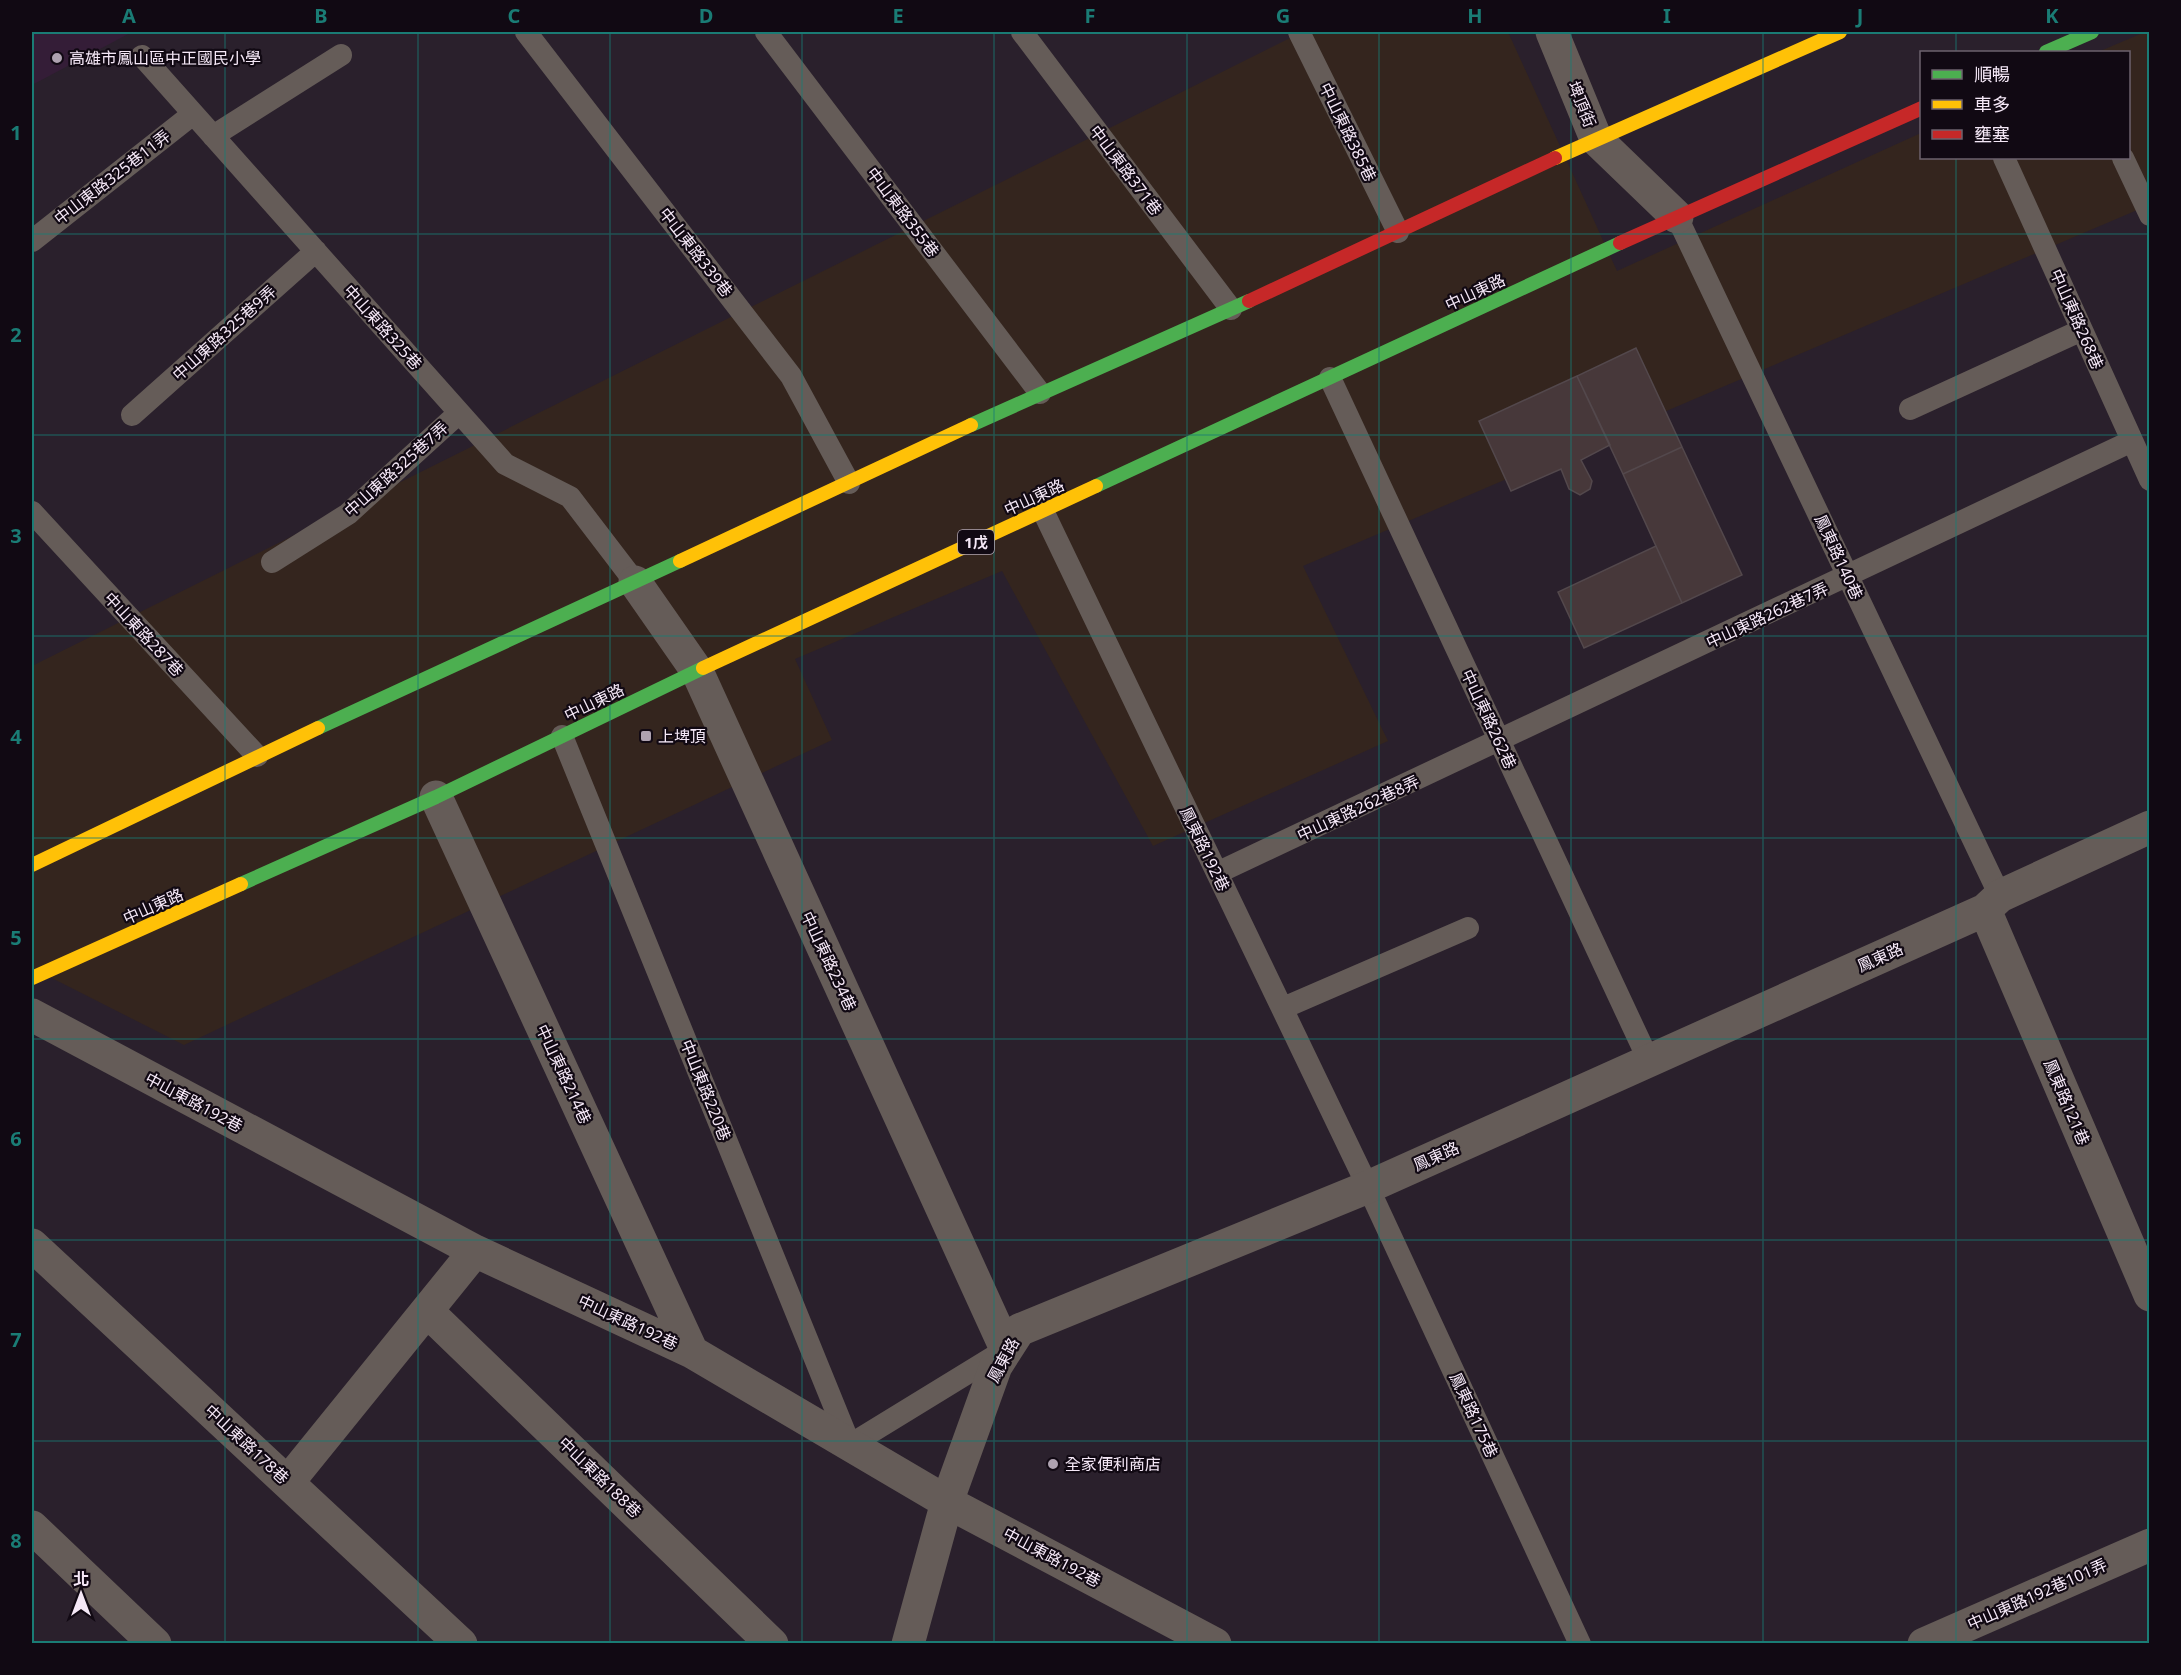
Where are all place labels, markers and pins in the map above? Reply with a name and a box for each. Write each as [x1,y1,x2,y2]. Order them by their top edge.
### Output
place label: 高雄市鳳山區中正國民小學 [69,47,261,69]
marker: 高雄市鳳山區中正國民小學 [50,51,64,65]
place label: 上埤頂 [658,725,706,747]
marker: 上埤頂 [639,729,653,743]
place label: 全家便利商店 [1065,1453,1161,1475]
marker: 全家便利商店 [1046,1457,1060,1471]

